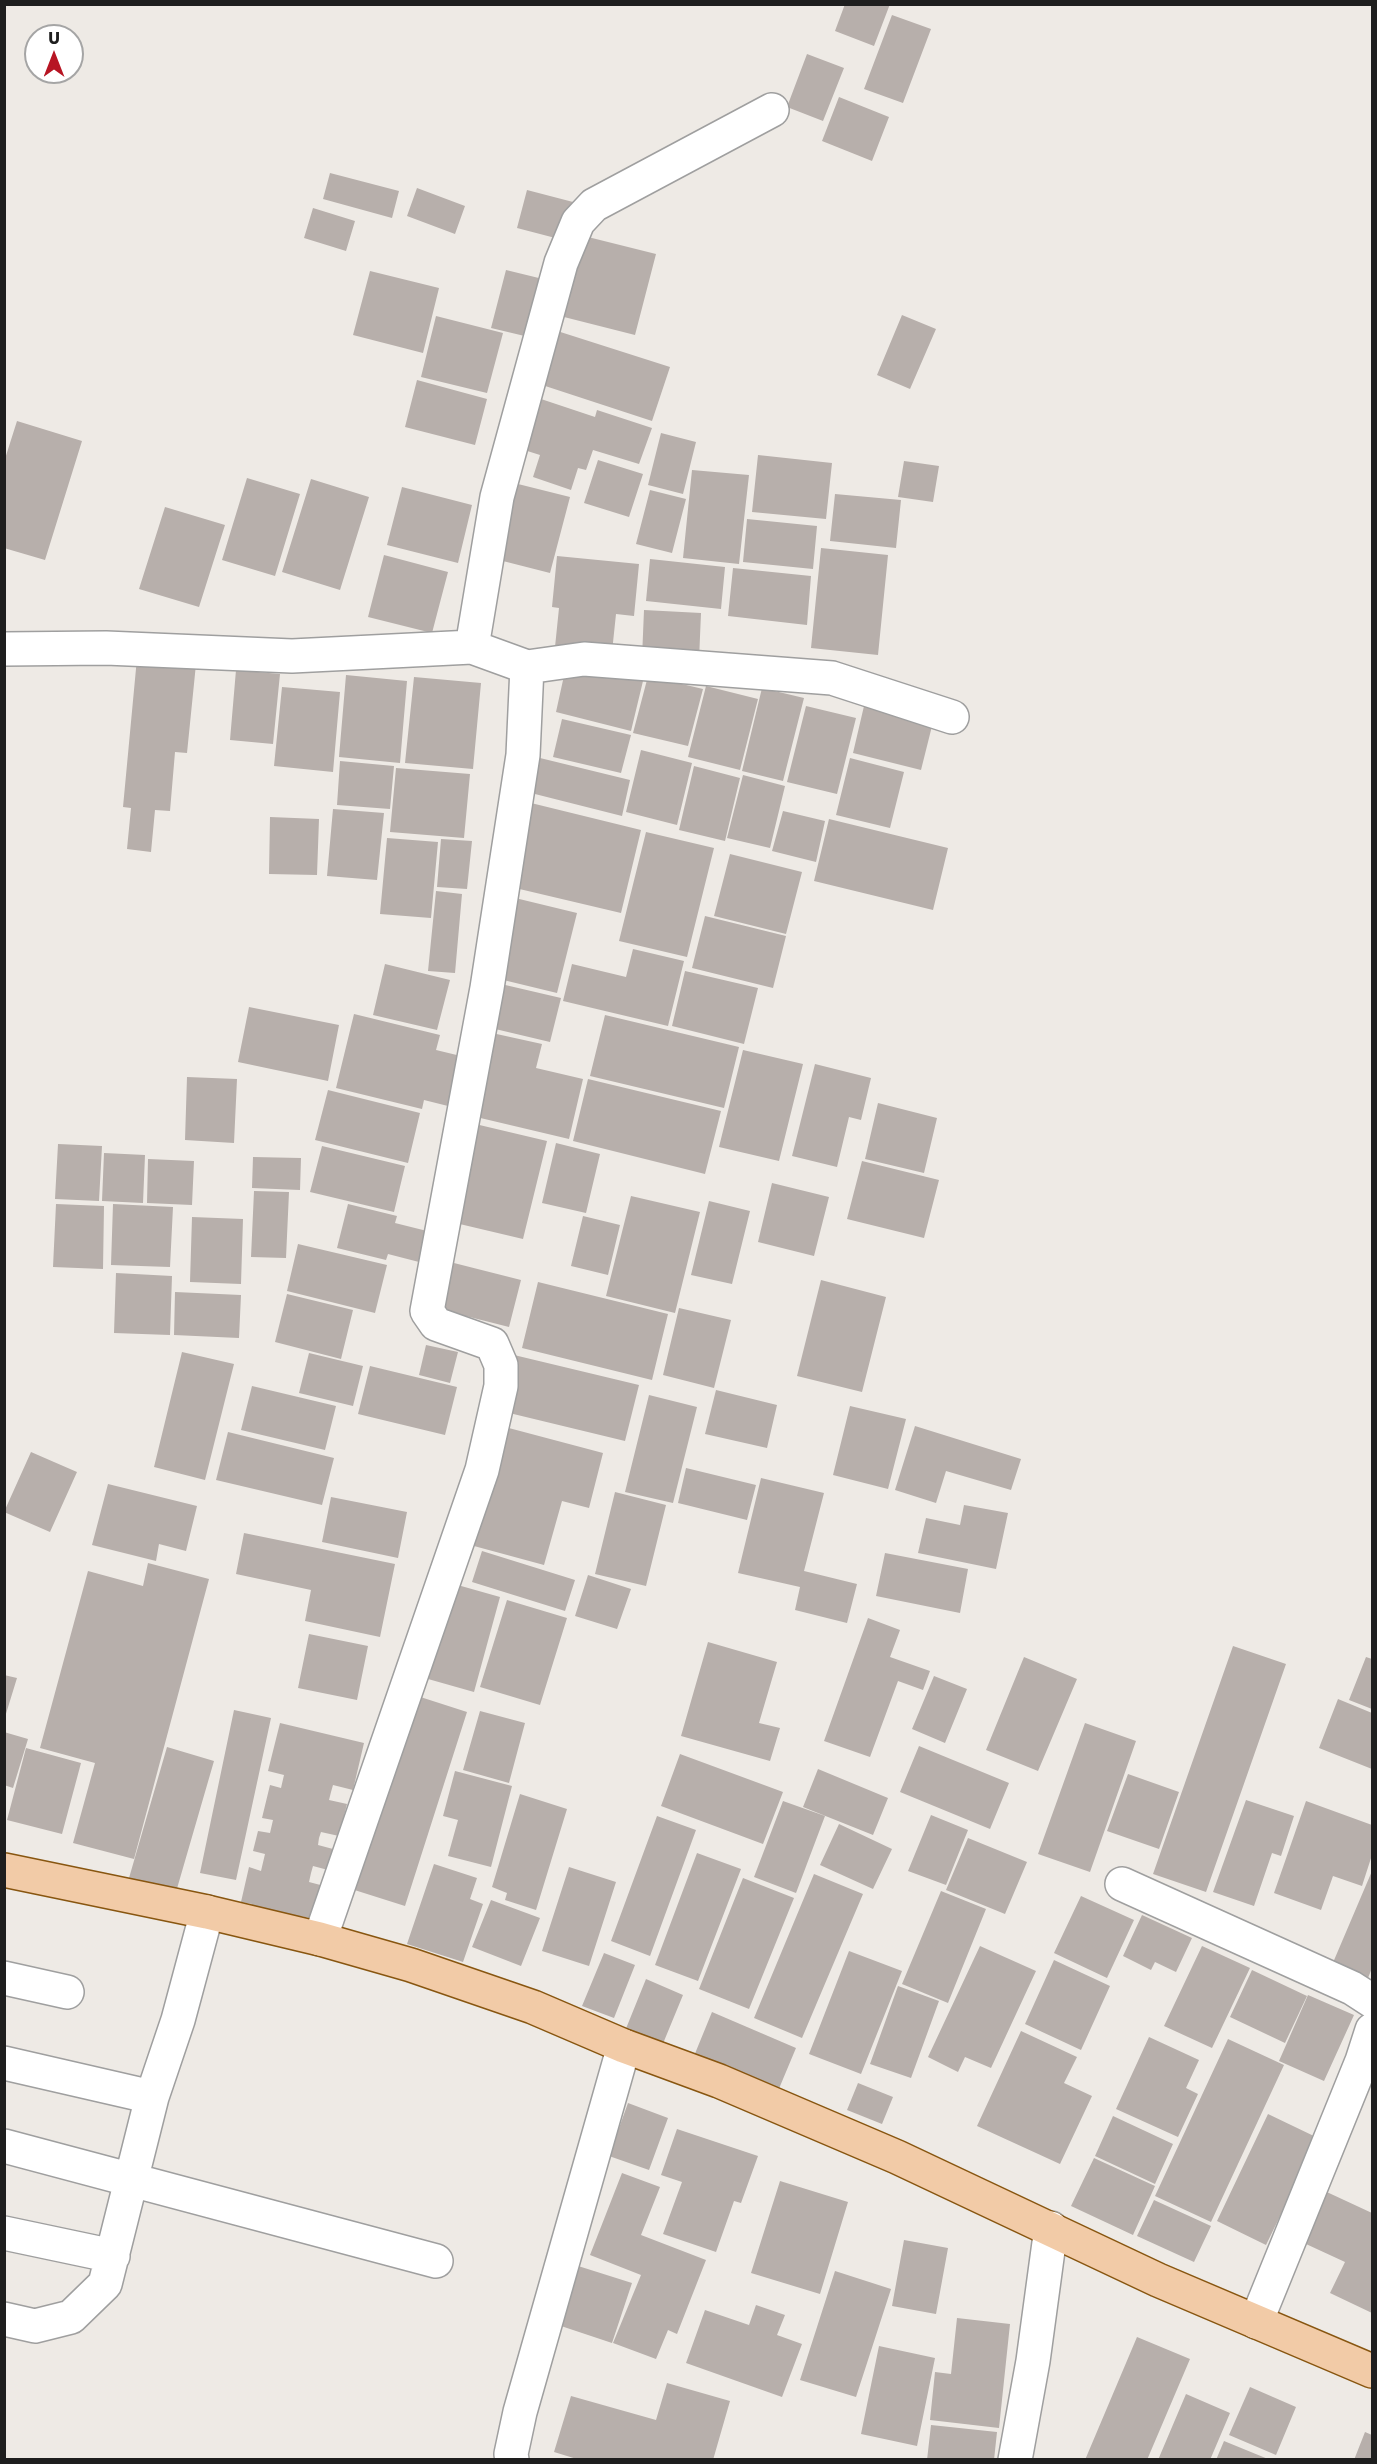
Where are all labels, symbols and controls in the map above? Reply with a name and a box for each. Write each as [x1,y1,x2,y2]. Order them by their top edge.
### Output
north arrow [24,24,84,84]
text: U [48,28,60,48]

